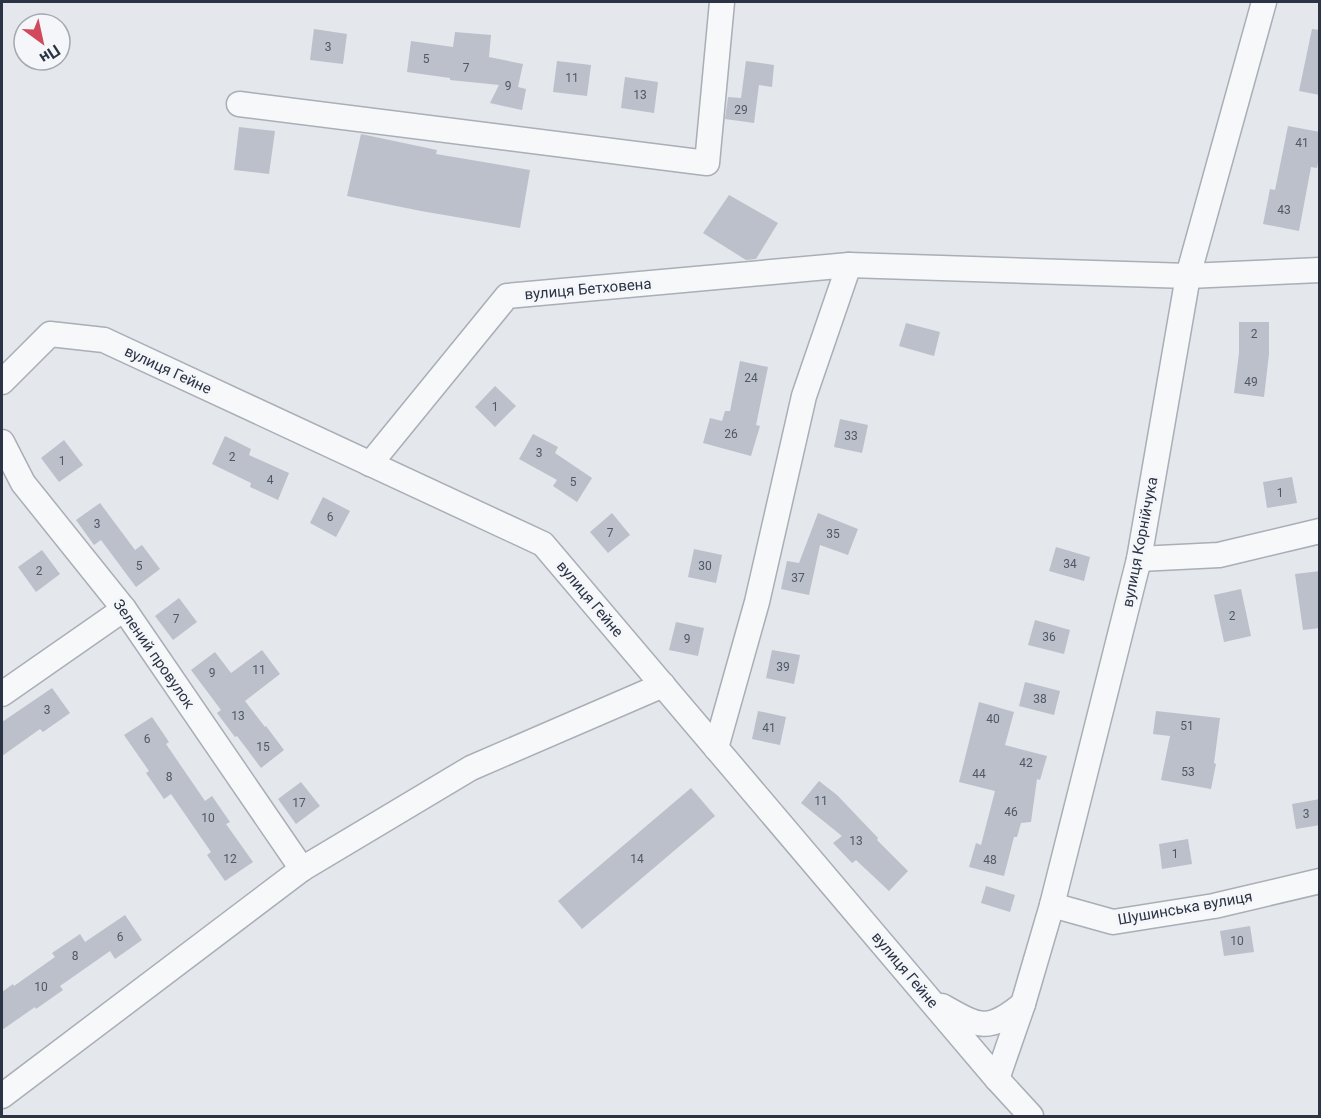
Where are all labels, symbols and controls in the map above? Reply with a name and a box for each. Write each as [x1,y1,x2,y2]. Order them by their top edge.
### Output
north arrow [12,12,72,72]
house number: 3 [325,40,331,54]
text: Пн [36,41,64,68]
house number: 5 [423,52,430,66]
house number: 7 [463,61,470,75]
house number: 11 [565,71,579,85]
house number: 9 [505,79,511,93]
house number: 13 [633,88,647,102]
house number: 29 [734,103,748,117]
house number: 41 [1295,136,1309,150]
house number: 43 [1277,203,1291,217]
street label: вулиця Бетховена [524,274,652,304]
house number: 2 [1251,327,1258,341]
street label: вулиця Гейне [122,342,214,398]
house number: 24 [744,371,758,385]
house number: 49 [1244,375,1258,389]
house number: 1 [492,400,498,414]
house number: 26 [724,427,738,441]
house number: 33 [844,429,858,443]
house number: 3 [536,446,542,460]
house number: 2 [229,450,236,464]
house number: 1 [59,454,65,468]
house number: 4 [267,473,274,487]
house number: 5 [570,475,577,489]
street label: вулиця Корнійчука [1119,475,1161,609]
house number: 1 [1277,486,1283,500]
house number: 6 [327,510,334,524]
house number: 3 [94,517,100,531]
house number: 7 [607,526,614,540]
house number: 35 [826,527,840,541]
street label: вулиця Гейне [553,557,627,641]
house number: 34 [1063,557,1077,571]
house number: 5 [136,559,143,573]
house number: 30 [698,559,712,573]
house number: 2 [36,564,43,578]
house number: 37 [791,571,805,585]
street label: Зелений провулок [110,596,198,712]
house number: 2 [1229,609,1236,623]
house number: 7 [173,612,180,626]
house number: 36 [1042,630,1056,644]
house number: 9 [684,632,690,646]
house number: 39 [776,660,790,674]
house number: 11 [252,663,266,677]
house number: 9 [209,666,215,680]
house number: 38 [1033,692,1047,706]
house number: 3 [44,703,50,717]
house number: 13 [231,709,245,723]
house number: 40 [986,712,1000,726]
house number: 51 [1180,719,1194,733]
house number: 41 [762,721,776,735]
house number: 6 [144,732,151,746]
house number: 15 [256,740,270,754]
house number: 42 [1019,756,1033,770]
house number: 53 [1181,765,1195,779]
house number: 44 [972,767,986,781]
house number: 8 [166,770,173,784]
house number: 11 [814,794,828,808]
house number: 17 [292,796,306,810]
house number: 46 [1004,805,1018,819]
house number: 3 [1303,807,1309,821]
house number: 10 [201,811,215,825]
house number: 13 [849,834,863,848]
house number: 1 [1172,847,1178,861]
house number: 12 [223,852,237,866]
house number: 14 [630,852,644,866]
house number: 48 [983,853,997,867]
street label: Шушинська вулиця [1116,887,1254,929]
street label: вулиця Гейне [868,928,942,1012]
house number: 6 [117,930,124,944]
house number: 10 [1230,934,1244,948]
house number: 8 [72,949,79,963]
house number: 10 [34,980,48,994]

